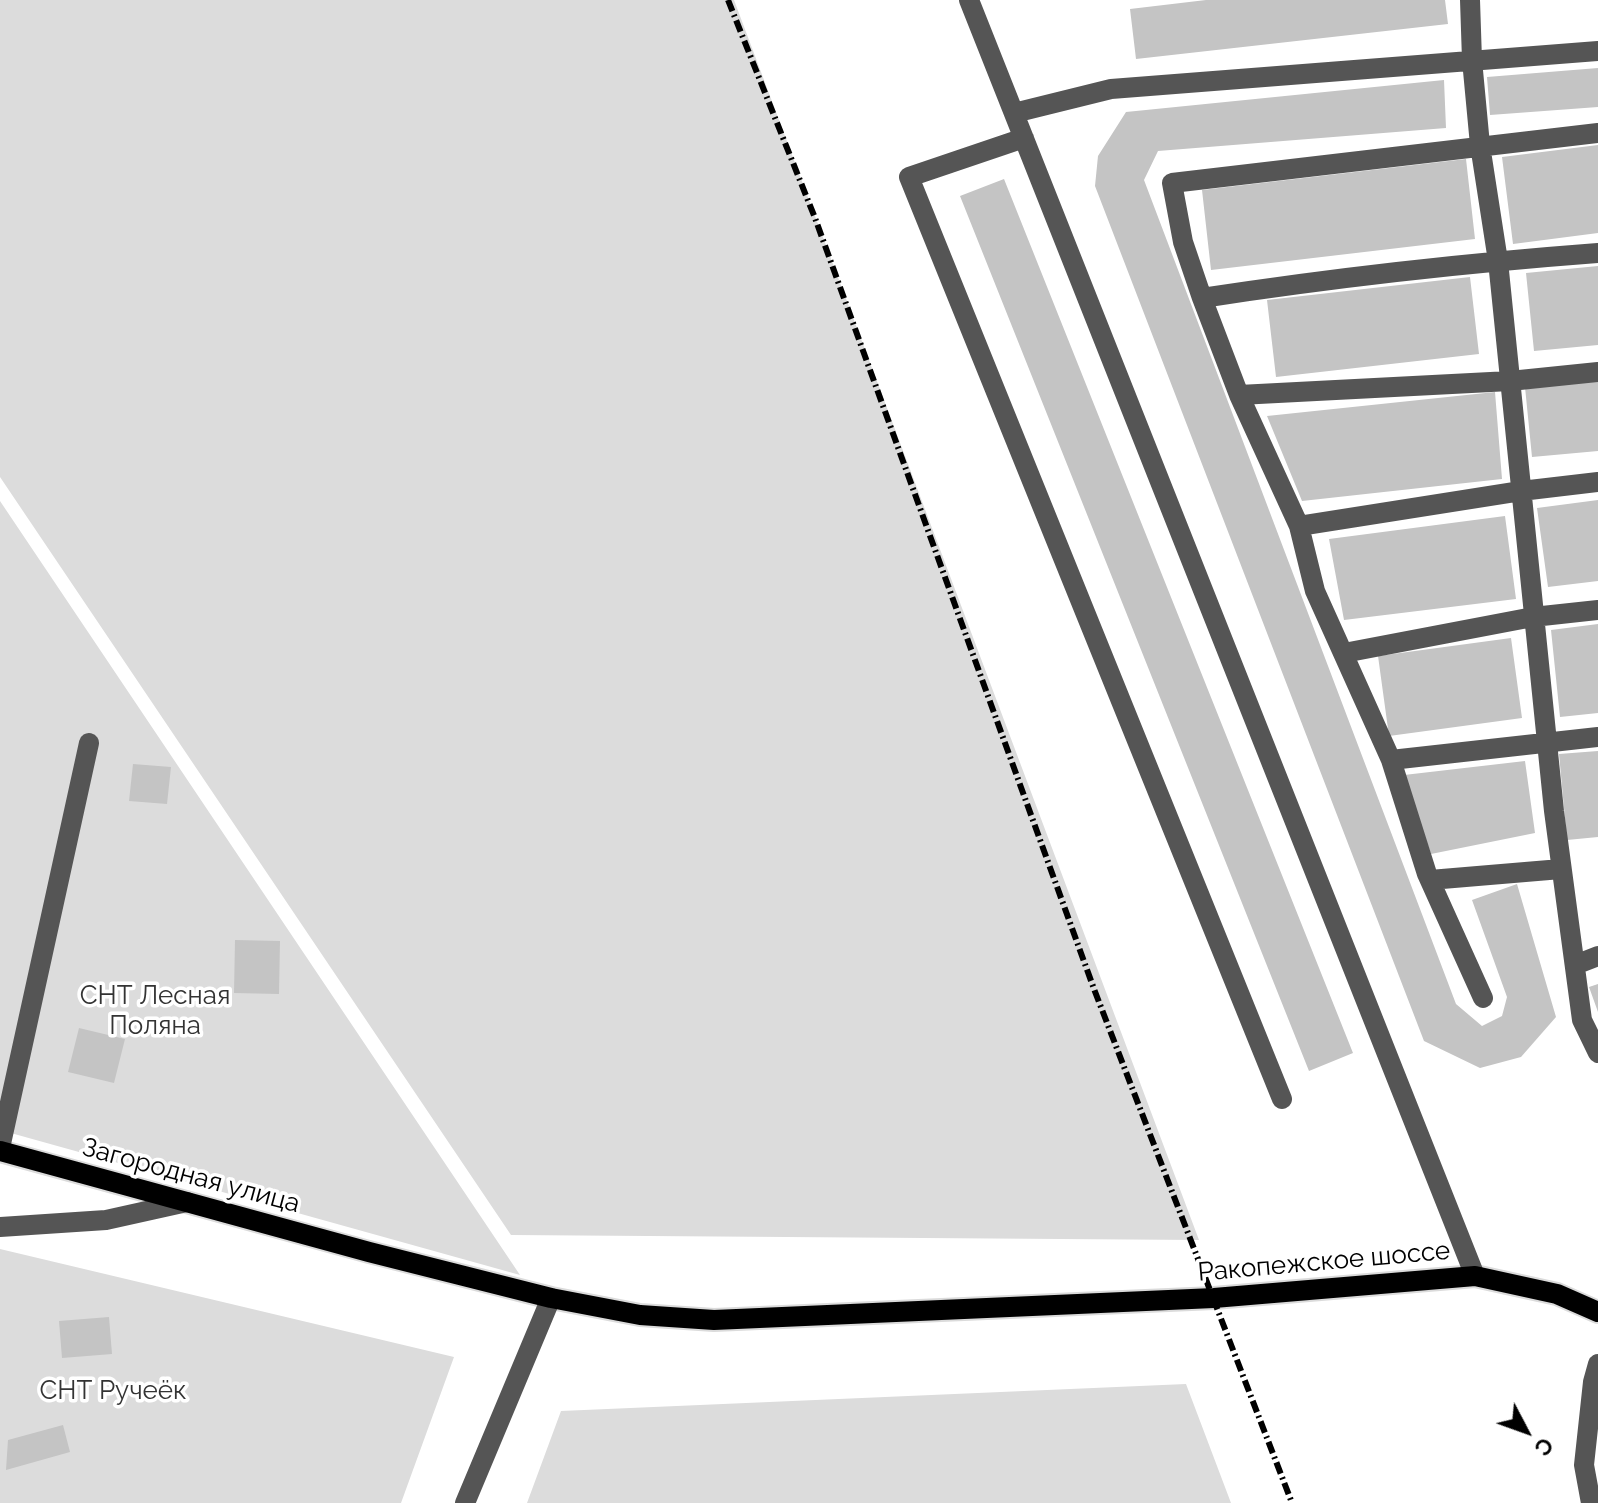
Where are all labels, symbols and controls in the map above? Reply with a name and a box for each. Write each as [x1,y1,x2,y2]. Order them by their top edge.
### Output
park label: СНТ Лесная Поляна [80,980,230,1042]
street label: Загородная улица [79,1132,303,1220]
street label: Ракопежское шоссе [1196,1235,1452,1289]
park label: СНТ Ручеёк [39,1375,187,1407]
north arrow [1486,1391,1566,1471]
text: С [1529,1433,1559,1461]

